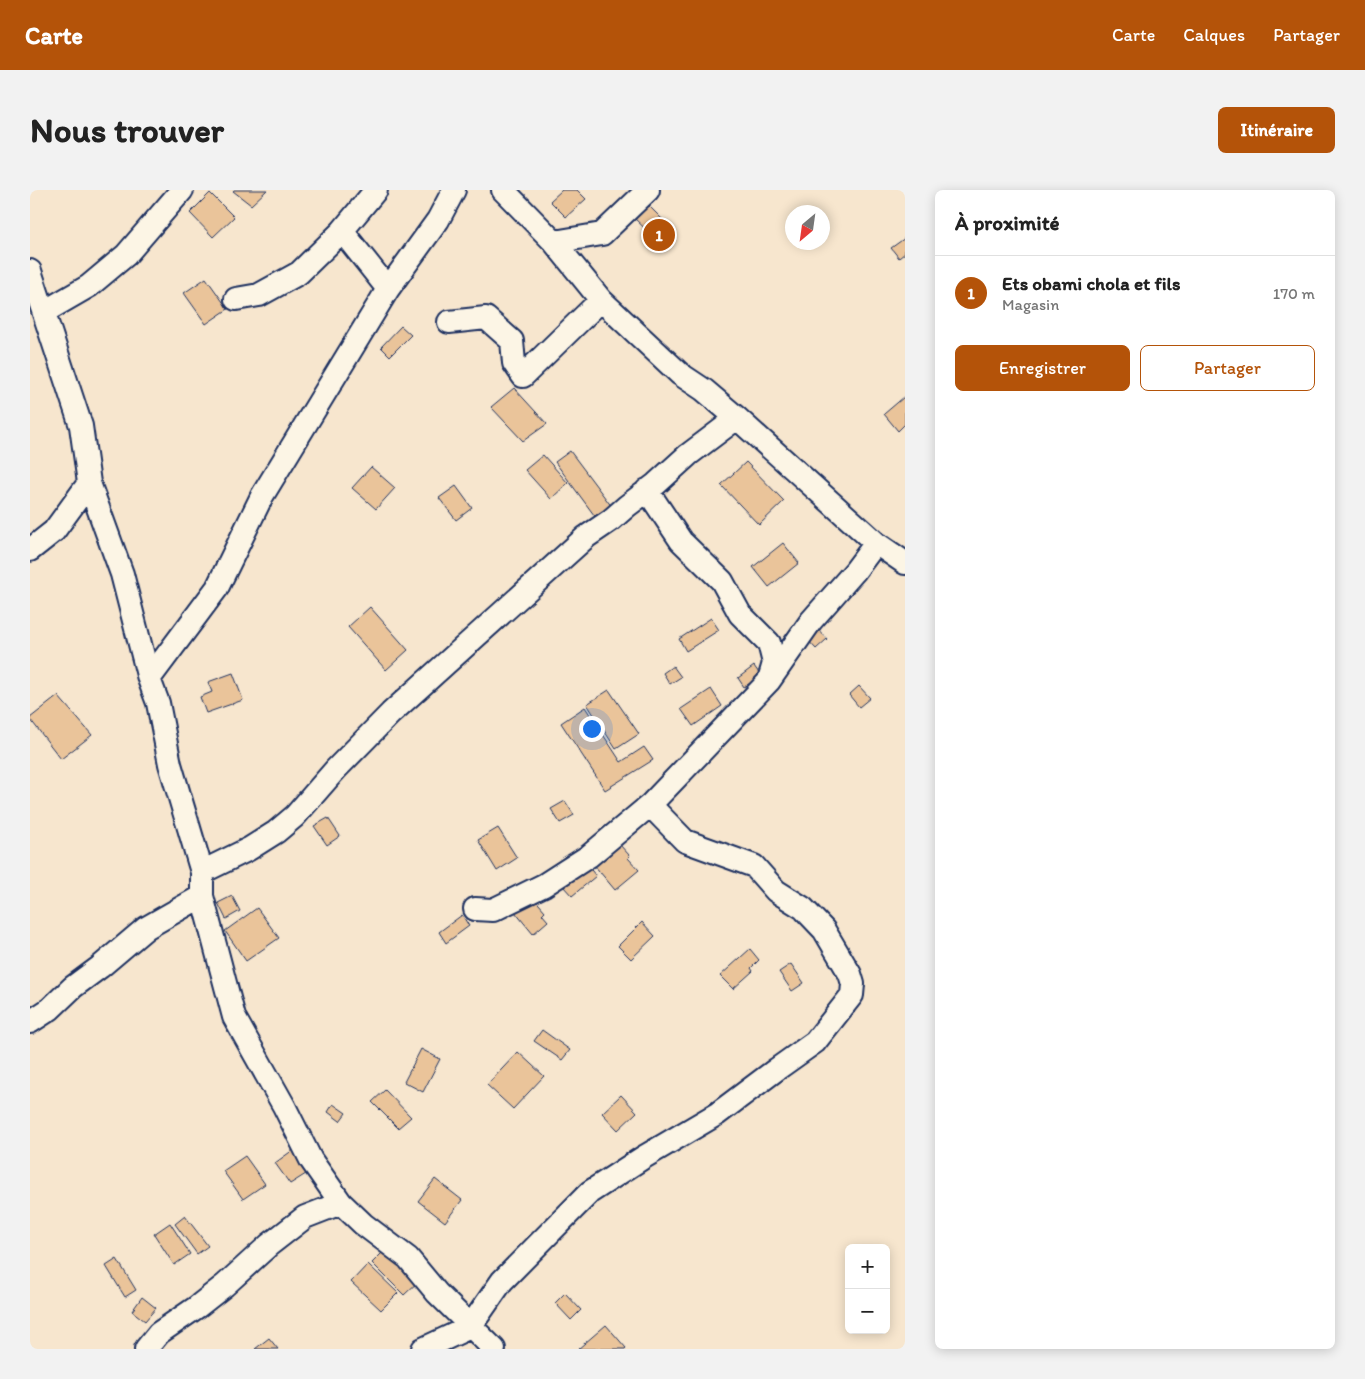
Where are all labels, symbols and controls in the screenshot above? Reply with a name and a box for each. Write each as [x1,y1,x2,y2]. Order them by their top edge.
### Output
text: Carte [25,21,83,50]
text: Carte [1112,24,1155,46]
text: Calques [1183,24,1245,46]
text: Partager [1273,24,1340,46]
button: Itinéraire [1218,107,1335,153]
text: Nous trouver [30,109,224,151]
north arrow [785,205,830,250]
text: À proximité [955,210,1060,235]
pin: 1 [643,216,675,254]
text: Ets obami chola et fils [1002,272,1180,295]
text: 1 [967,284,975,303]
text: 170 m [1273,284,1315,303]
text: Magasin [1002,295,1059,314]
button: Enregistrer [955,345,1130,391]
button: Partager [1140,345,1315,391]
your location [579,716,605,742]
map controls [845,1244,890,1334]
button: + [845,1244,890,1289]
button: − [845,1289,890,1334]

